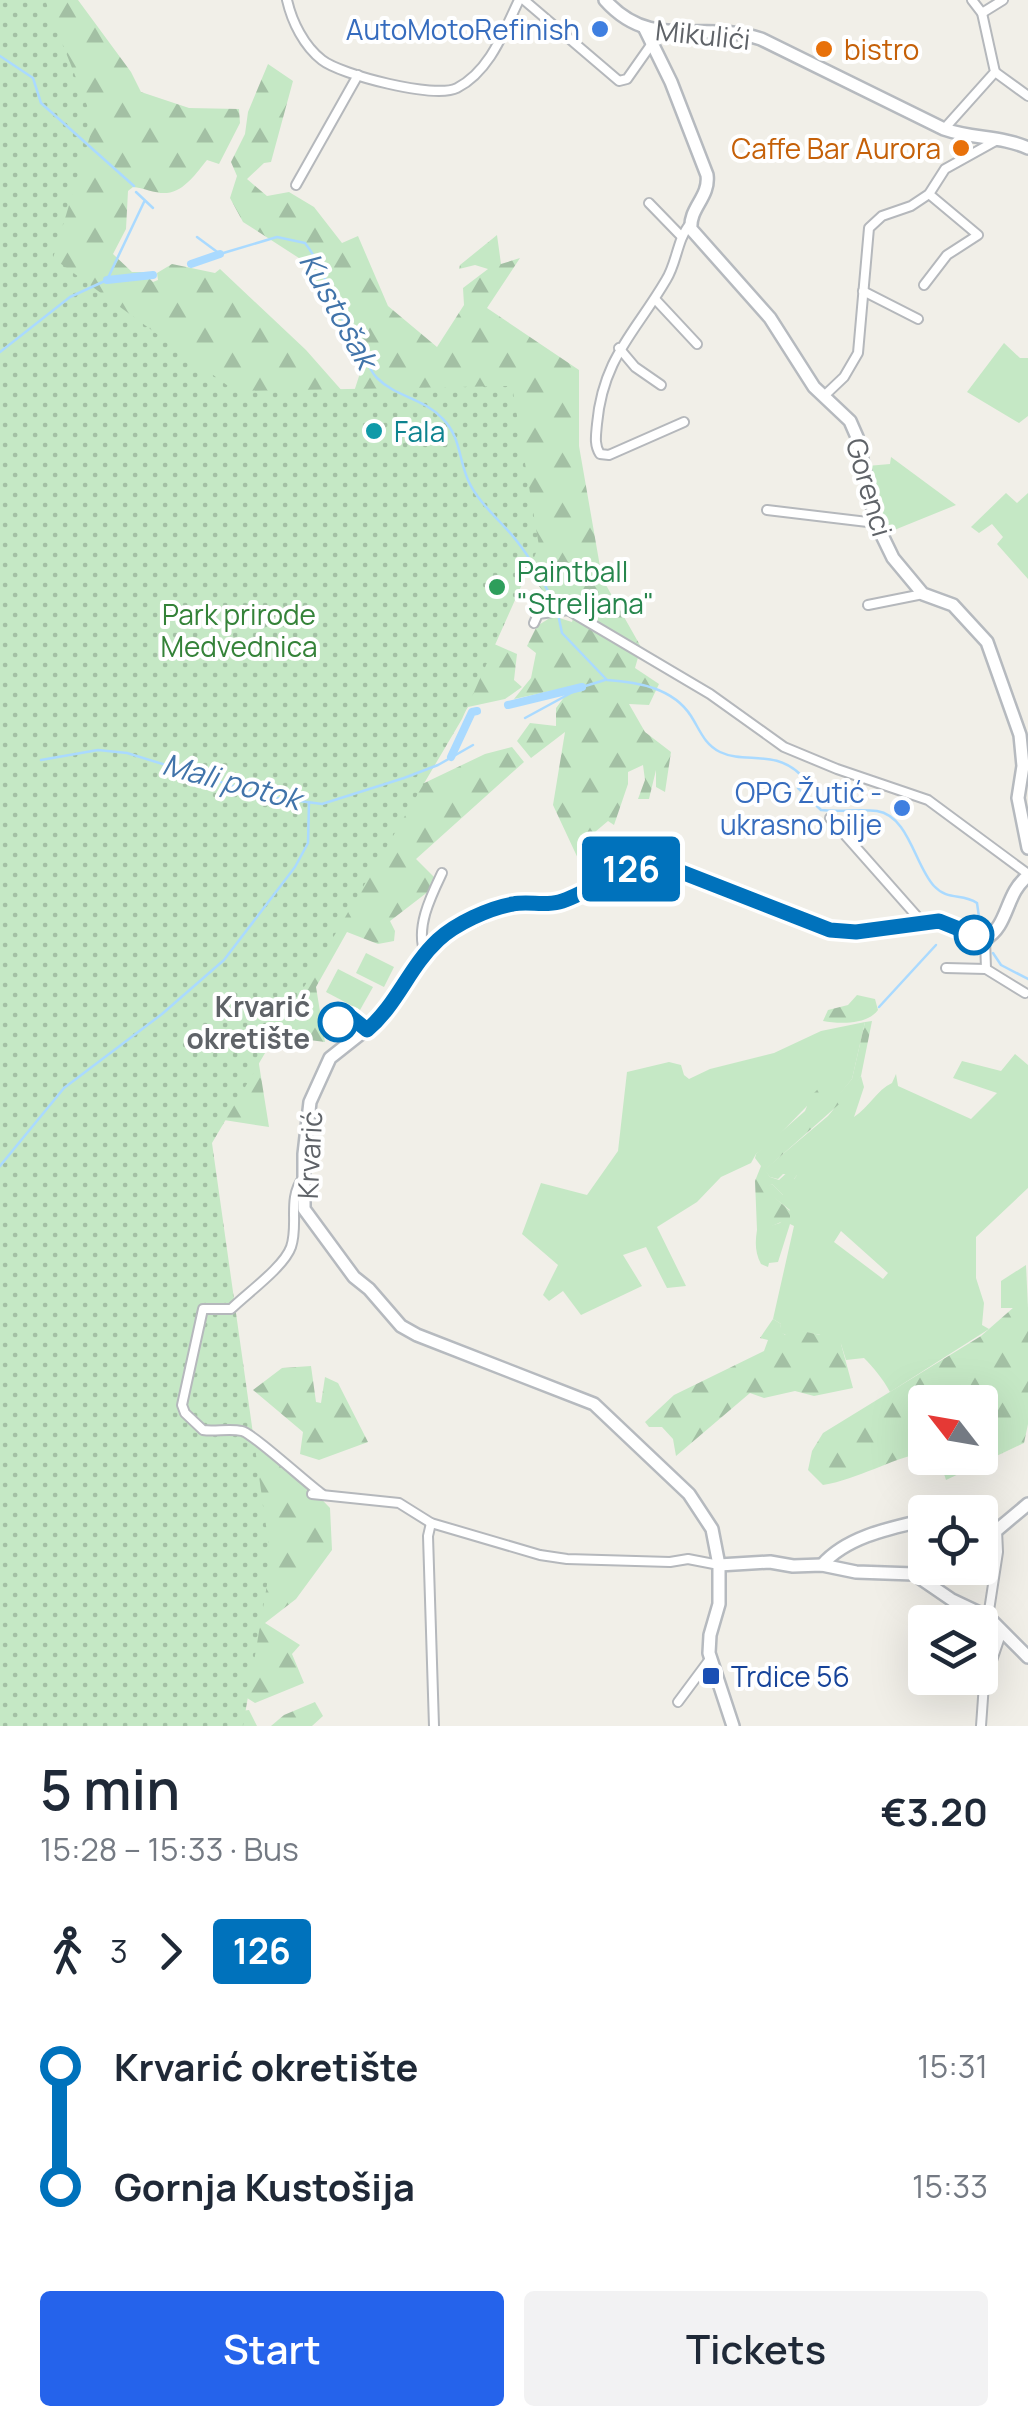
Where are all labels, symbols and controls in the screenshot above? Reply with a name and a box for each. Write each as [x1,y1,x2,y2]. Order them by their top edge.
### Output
place label: AutoMotoRefinish [346,10,580,48]
street label: Mikulići [654,10,752,58]
marker: AutoMotoRefinish [589,18,611,40]
place label: bistro [844,30,919,68]
marker: bistro [813,38,835,60]
place label: Caffe Bar Aurora [731,129,941,167]
marker: Caffe Bar Aurora [950,137,972,159]
water label: Kustošak [290,245,390,379]
place label: Fala [394,412,445,450]
marker: Fala [363,420,385,442]
street label: Gorenci [838,434,902,540]
place label: Paintball "Streljana" [517,552,654,622]
marker: Paintball "Streljana" [486,576,508,598]
park label: Park prirode Medvednica [160,595,318,665]
water label: Mali potok [158,743,310,820]
place label: OPG Žutić - ukrasno bilje [720,773,882,843]
marker: OPG Žutić - ukrasno bilje [891,797,913,819]
line badge: 126 [574,836,688,902]
text: 126 [602,845,660,893]
unlabelled marker [955,916,993,954]
place label: Krvarić okretište [187,987,310,1057]
marker: Krvarić okretište [319,1003,357,1041]
street label: Krvarić [288,1110,330,1200]
north arrow [908,1385,998,1475]
map controls [908,1385,998,1695]
button: locate [908,1495,998,1585]
button: layers [908,1605,998,1695]
place label: Trdice 56 [731,1657,850,1695]
marker: Trdice 56 [700,1665,722,1687]
text: 5 min [40,1751,180,1827]
text: €3.20 [881,1785,988,1837]
text: 15:28 – 15:33 · Bus [40,1827,299,1871]
icon: walk [40,1924,95,1979]
icon: forward [143,1924,198,1979]
text: 126 [233,1927,291,1975]
text: 3 [110,1929,128,1973]
text: Krvarić okretište [114,2040,418,2092]
text: 15:31 [917,2044,988,2088]
text: Gornja Kustošija [114,2160,415,2212]
text: 15:33 [912,2164,988,2208]
button: Start [40,2291,504,2406]
button: Tickets [524,2291,988,2406]

